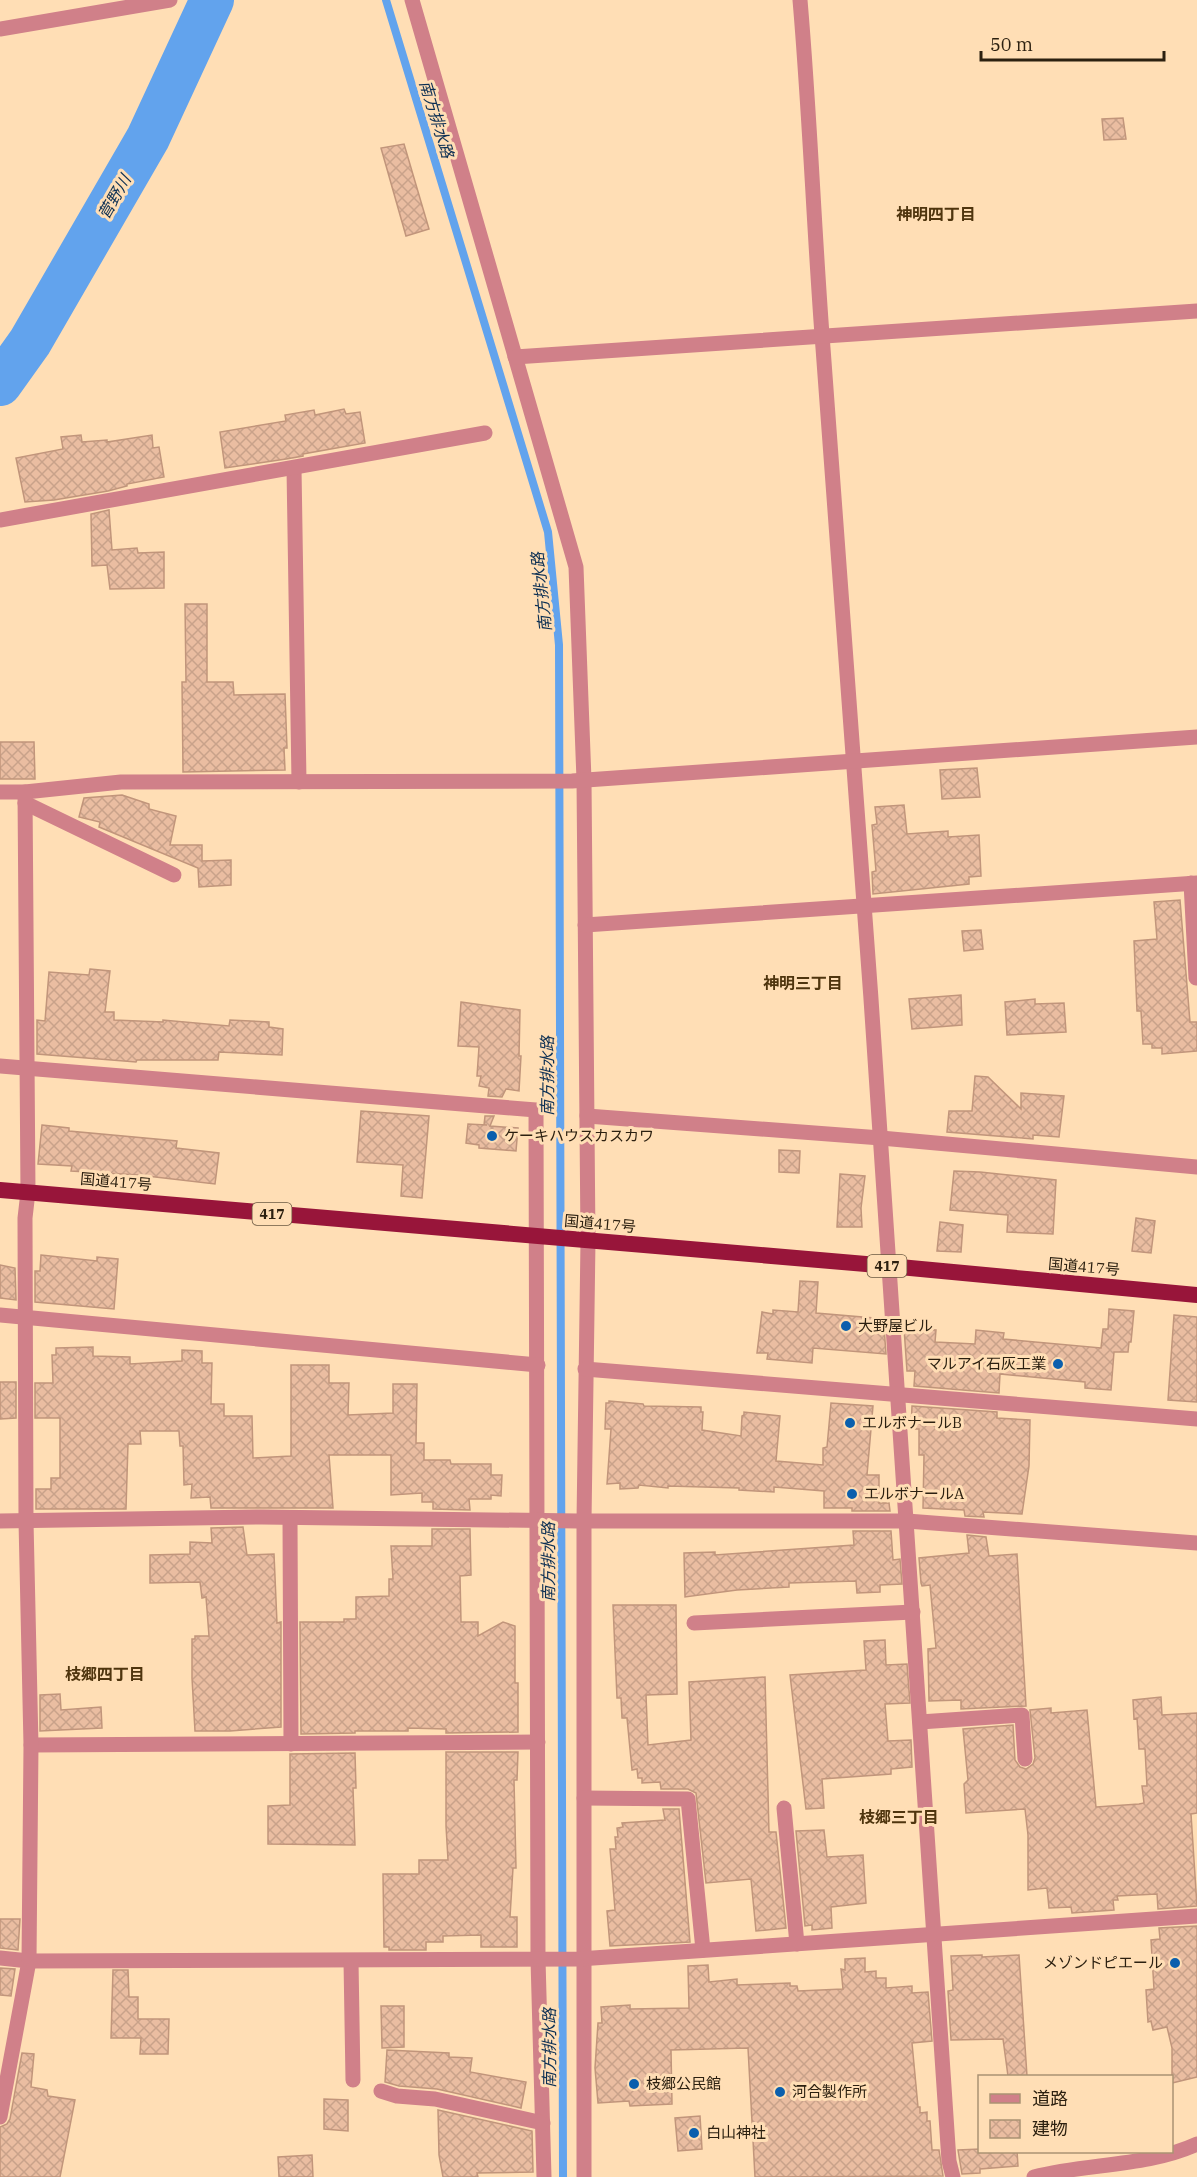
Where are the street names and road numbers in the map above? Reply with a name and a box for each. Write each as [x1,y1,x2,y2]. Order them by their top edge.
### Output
street label: 国道417号 [79,1169,153,1194]
road number: 417 [252,1203,292,1225]
street label: 国道417号 [563,1211,637,1236]
street label: 国道417号 [1047,1254,1121,1279]
road number: 417 [868,1255,906,1277]

